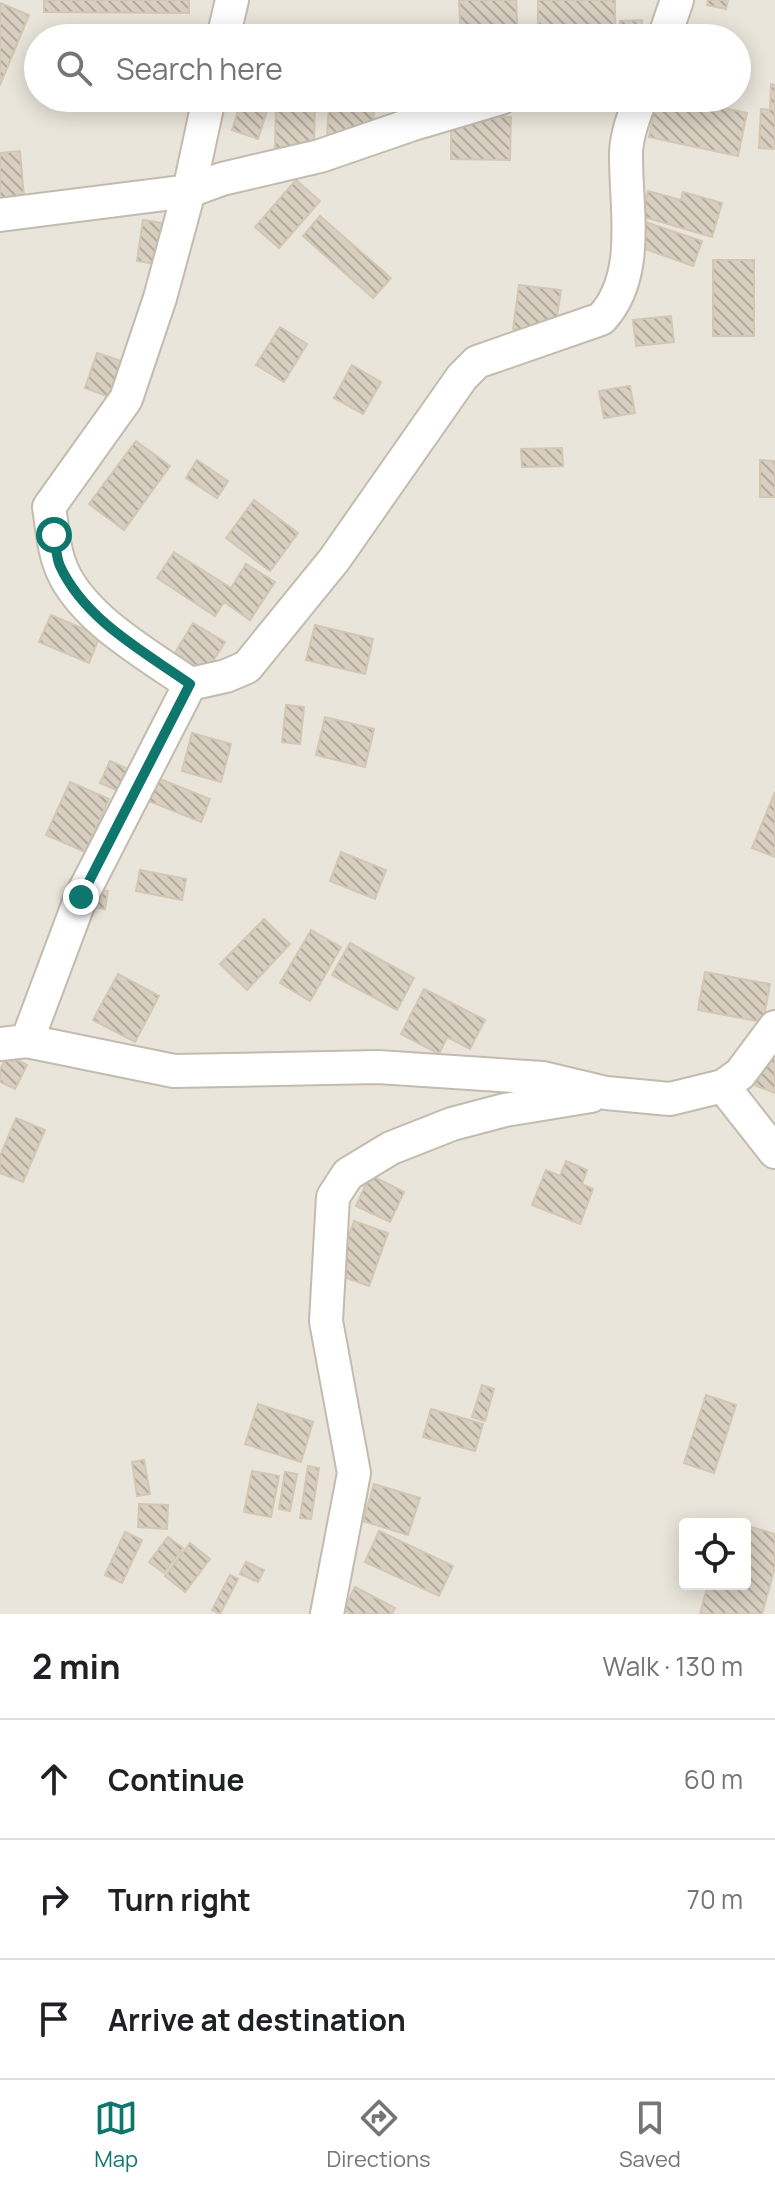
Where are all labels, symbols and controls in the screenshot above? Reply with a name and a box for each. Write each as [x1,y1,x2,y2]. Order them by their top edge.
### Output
search box [24,24,751,112]
icon: search [52,46,96,90]
text: Search here [116,48,283,89]
route start [36,517,72,553]
route end [63,879,99,915]
map controls [679,1518,751,1590]
button: locate [679,1518,751,1590]
text: 2 min [32,1643,120,1689]
text: Walk · 130 m [603,1648,743,1684]
icon: ahead [32,1757,76,1801]
text: Continue [108,1759,244,1800]
text: 60 m [684,1761,743,1797]
icon: right [32,1877,76,1921]
text: Turn right [108,1879,251,1920]
text: 70 m [687,1881,743,1917]
icon: arrive [32,1997,76,2041]
text: Arrive at destination [108,1999,406,2040]
tab: Map [94,2096,138,2174]
tab: Directions [326,2096,431,2174]
tab: Saved [619,2096,681,2174]

